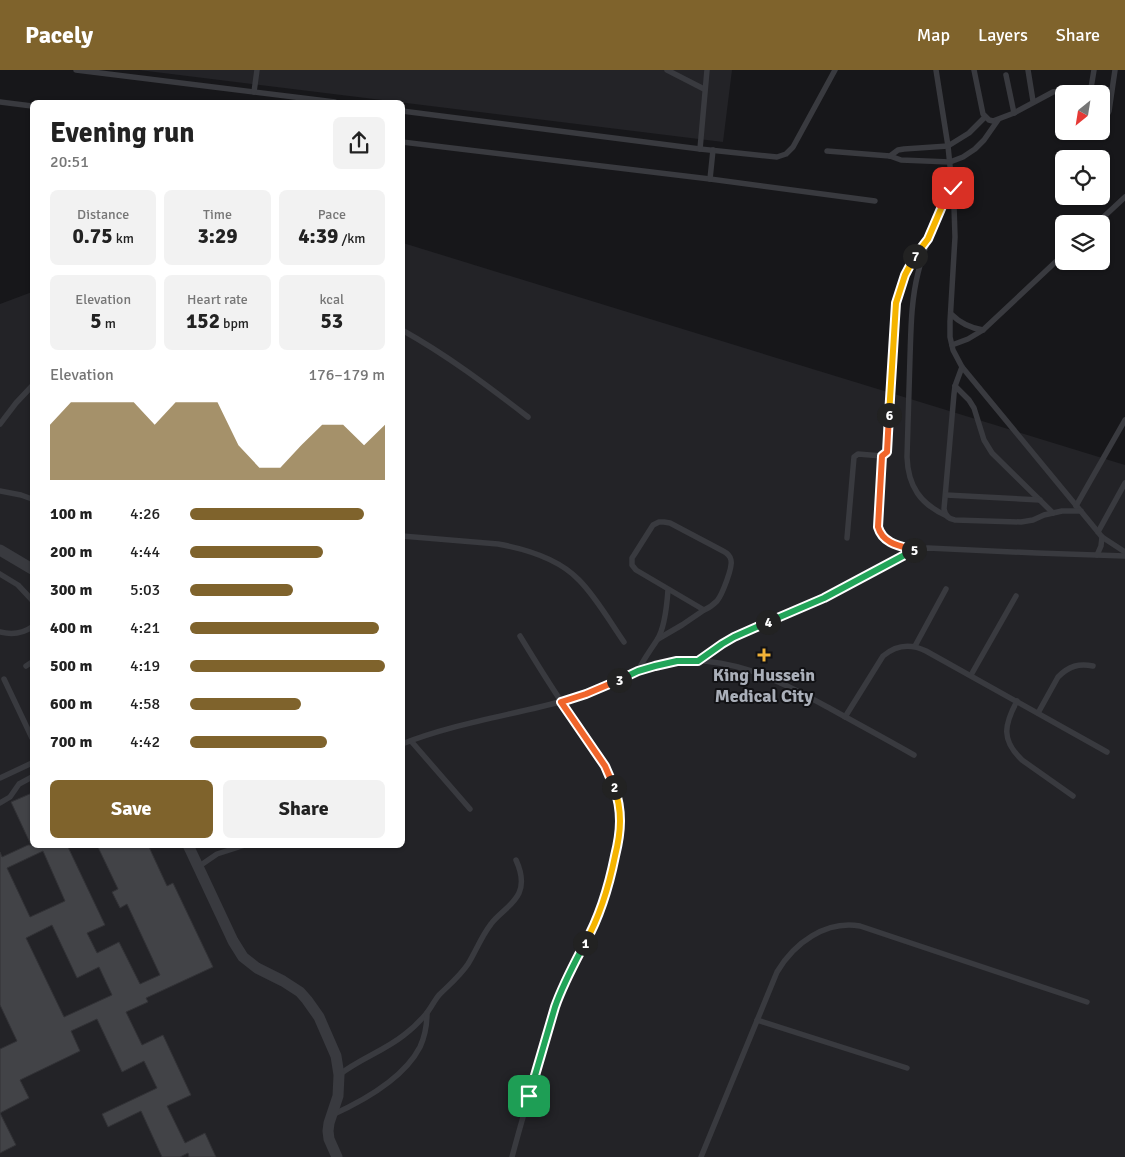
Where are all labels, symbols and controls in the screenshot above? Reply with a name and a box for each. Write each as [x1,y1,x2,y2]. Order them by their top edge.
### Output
text: Pacely [25,20,93,50]
text: Map [917,24,950,46]
text: Layers [978,24,1028,46]
text: Share [1056,24,1100,46]
north arrow [1055,85,1110,140]
map controls [1055,85,1110,270]
text: Evening run [50,116,195,150]
button: share [333,117,385,169]
button: locate [1055,150,1110,205]
text: 20:51 [50,152,89,172]
pin [932,167,974,209]
icon: check [939,174,967,202]
text: Distance [77,206,129,223]
text: Time [203,206,232,223]
text: Pace [318,206,346,223]
button: layers [1055,215,1110,270]
text: 0.75 [73,223,113,249]
text: 3:29 [197,223,238,249]
text: 4:39 [298,223,338,249]
text: km [113,230,134,247]
text: /km [338,230,366,247]
pin: 7 [902,244,928,268]
text: 7 [912,248,919,265]
text: Elevation [75,291,131,308]
text: Heart rate [187,291,248,308]
text: kcal [320,291,344,308]
text: 5 [90,308,102,334]
text: 152 [186,308,220,334]
text: 53 [320,308,343,334]
text: m [102,315,116,332]
text: bpm [220,315,249,332]
text: Elevation [50,365,114,385]
text: 176–179 m [308,365,385,385]
pin: 6 [876,402,902,428]
text: 6 [886,407,893,424]
text: 100 m [50,504,92,524]
text: 4:26 [130,504,160,524]
pin: 5 [902,538,926,562]
text: 200 m [50,542,92,562]
text: 4:44 [130,542,160,562]
text: 5 [911,542,918,559]
text: 300 m [50,580,92,600]
text: 5:03 [130,580,160,600]
pin: 4 [756,610,780,634]
text: 4 [765,614,772,631]
text: 400 m [50,618,92,638]
text: 4:21 [130,618,160,638]
marker: King Hussein Medical City [757,648,771,662]
text: 500 m [50,656,92,676]
text: 4:19 [130,656,160,676]
place label: King Hussein Medical City [713,664,815,707]
pin: 3 [606,668,632,692]
text: 3 [616,672,623,689]
text: 600 m [50,694,92,714]
text: 4:58 [130,694,160,714]
text: 700 m [50,732,92,752]
text: 4:42 [130,732,160,752]
pin: 2 [602,774,626,800]
text: 2 [611,779,618,796]
button: Save [50,780,213,838]
button: Share [223,780,385,838]
pin: 1 [572,930,598,956]
text: 1 [582,935,589,952]
pin [508,1075,550,1117]
icon: arrive [515,1082,543,1110]

